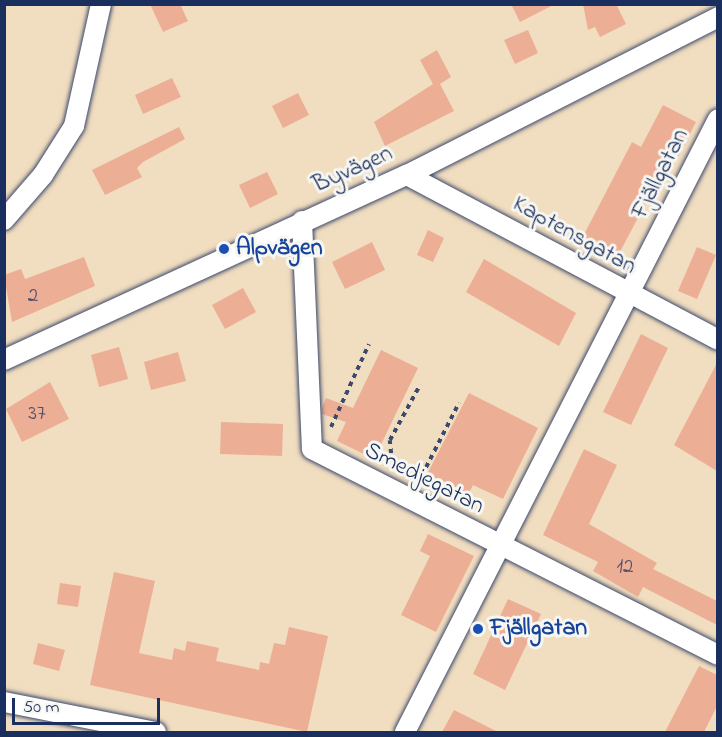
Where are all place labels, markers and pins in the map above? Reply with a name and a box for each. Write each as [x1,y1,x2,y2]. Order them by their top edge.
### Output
place label: Alpvägen [236,235,323,263]
marker: Alpvägen [217,242,231,256]
place label: Fjällgatan [490,615,587,643]
marker: Fjällgatan [471,622,485,636]

